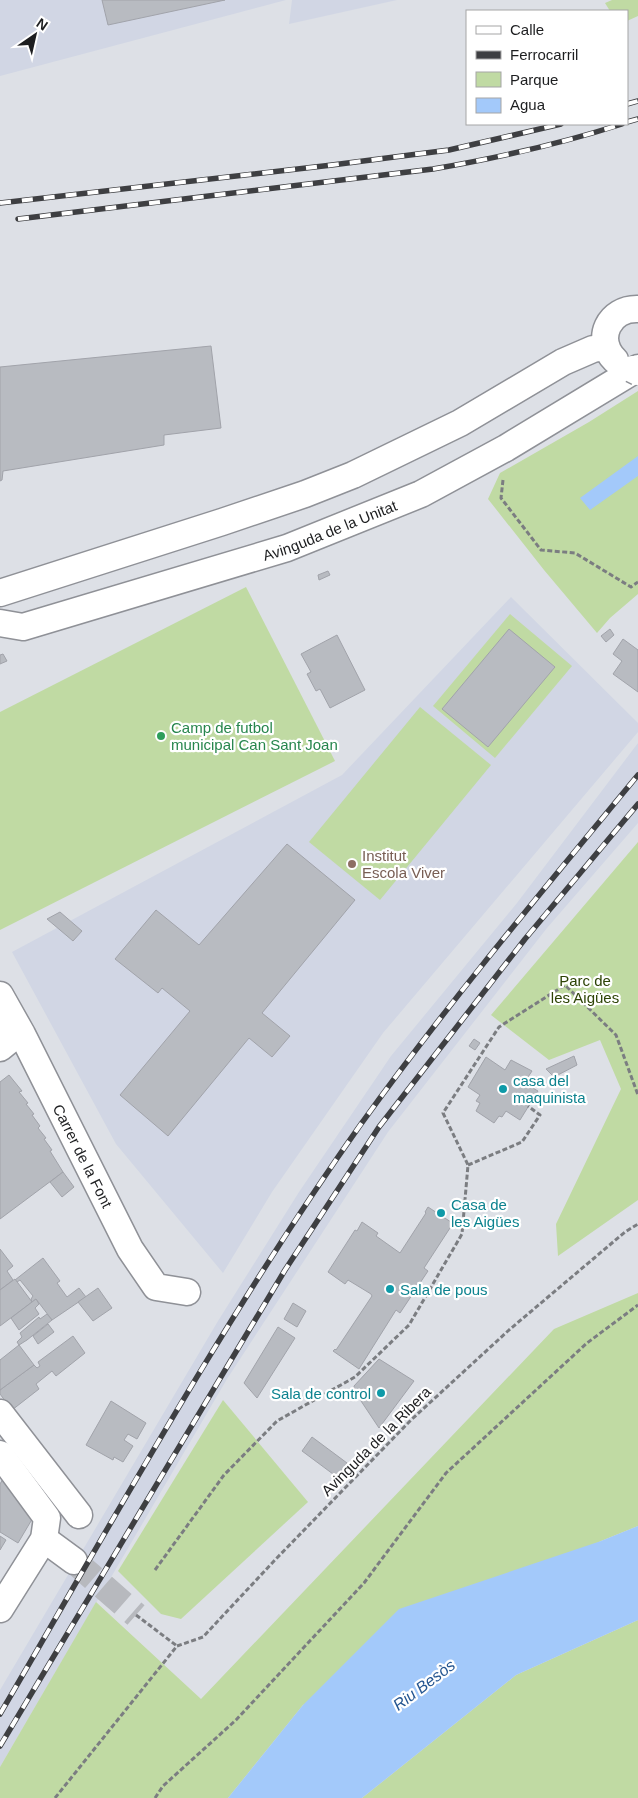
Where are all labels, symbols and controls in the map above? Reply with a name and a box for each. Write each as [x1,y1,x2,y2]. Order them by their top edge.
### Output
north arrow [10,10,60,60]
legend [466,10,628,125]
text: N [34,15,51,34]
text: Calle [510,21,544,38]
text: Ferrocarril [510,46,578,63]
text: Parque [510,71,558,88]
text: Agua [510,96,546,113]
street label: Avinguda de la Unitat [261,496,400,563]
place label: Camp de futbol municipal Can Sant Joan [171,719,338,753]
marker: Camp de futbol municipal Can Sant Joan [155,730,167,742]
place label: Institut Escola Viver [362,847,445,881]
marker: Institut Escola Viver [346,858,358,870]
park label: Parc de les Aigües [551,972,619,1006]
place label: casa del maquinista [513,1072,586,1106]
marker: casa del maquinista [497,1083,509,1095]
street label: Carrer de la Font [50,1101,117,1211]
place label: Casa de les Aigües [451,1196,519,1230]
marker: Casa de les Aigües [435,1207,447,1219]
place label: Sala de pous [400,1281,488,1298]
marker: Sala de pous [384,1283,396,1295]
street label: Avinguda de la Ribera [318,1382,435,1499]
place label: Sala de control [271,1385,371,1402]
marker: Sala de control [375,1387,387,1399]
water label: Riu Besòs [390,1656,458,1714]

